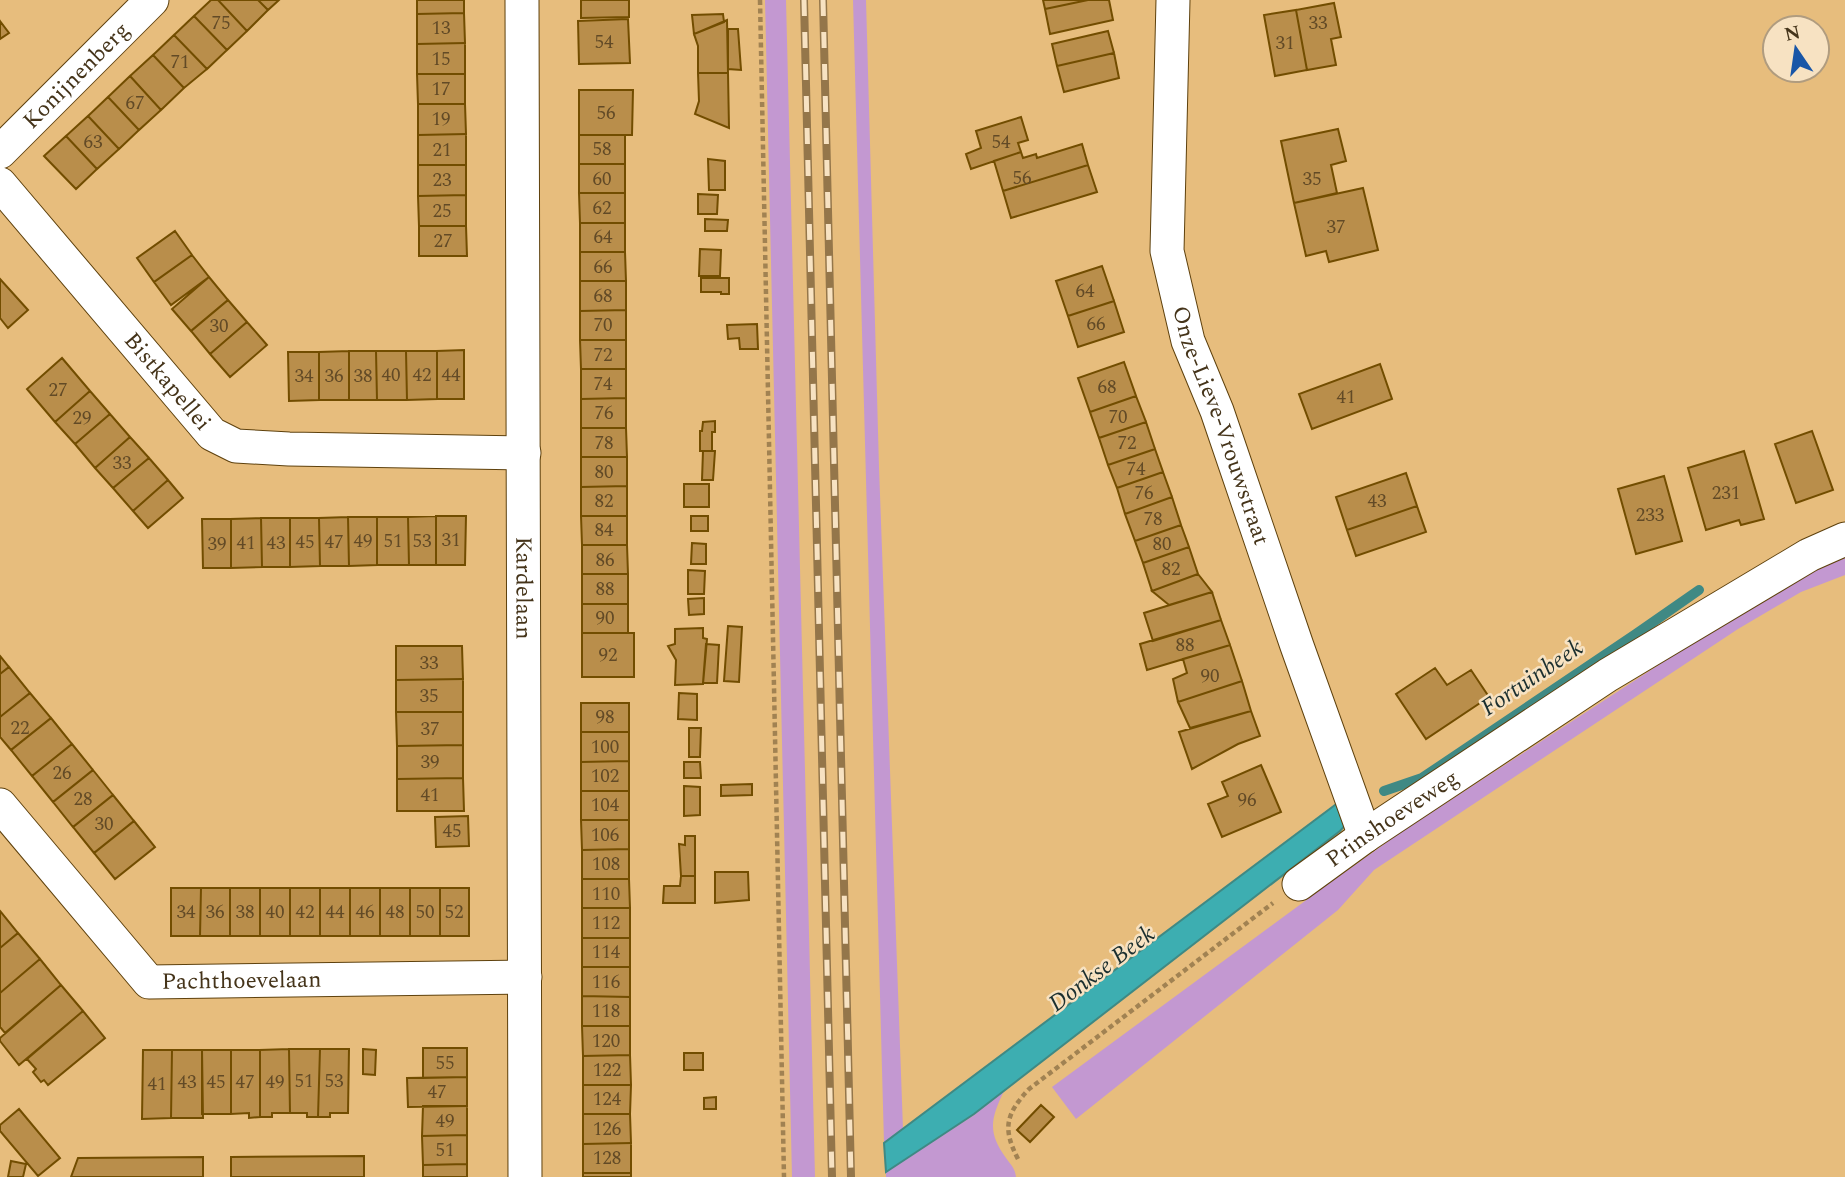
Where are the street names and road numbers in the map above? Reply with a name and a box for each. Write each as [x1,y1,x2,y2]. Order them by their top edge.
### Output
street label: Konijnenberg [15,14,138,137]
street label: Onze-Lieve-Vrouwstraat [1163,302,1279,550]
street label: Bistkapellei [115,324,220,439]
street label: Kardelaan [506,536,541,640]
street label: Prinshoeveweg [1318,761,1466,877]
street label: Pachthoevelaan [161,962,322,999]

